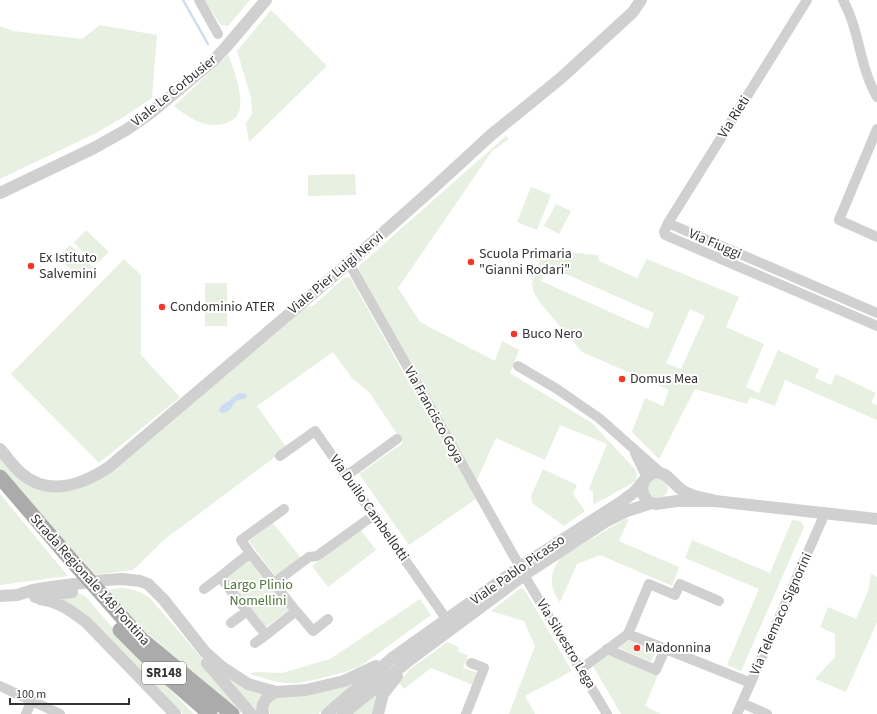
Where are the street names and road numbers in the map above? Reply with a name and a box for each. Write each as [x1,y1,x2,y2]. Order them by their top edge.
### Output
street label: Viale Le Corbusier [127,50,221,132]
street label: Via Rieti [713,92,755,142]
street label: Via Fiuggi [685,224,745,264]
street label: Viale Pier Luigi Nervi [284,227,388,319]
street label: Via Francisco Goya [399,363,469,467]
street label: Via Duilio Cambellotti [325,451,413,565]
street label: Strada Regionale 148 Pontina [25,510,155,650]
street label: Viale Pablo Picasso [467,530,569,610]
street label: Via Telemaco Signorini [745,549,817,679]
street label: Via Silvestro Lega [531,595,601,693]
road number: SR148 [142,662,186,684]

